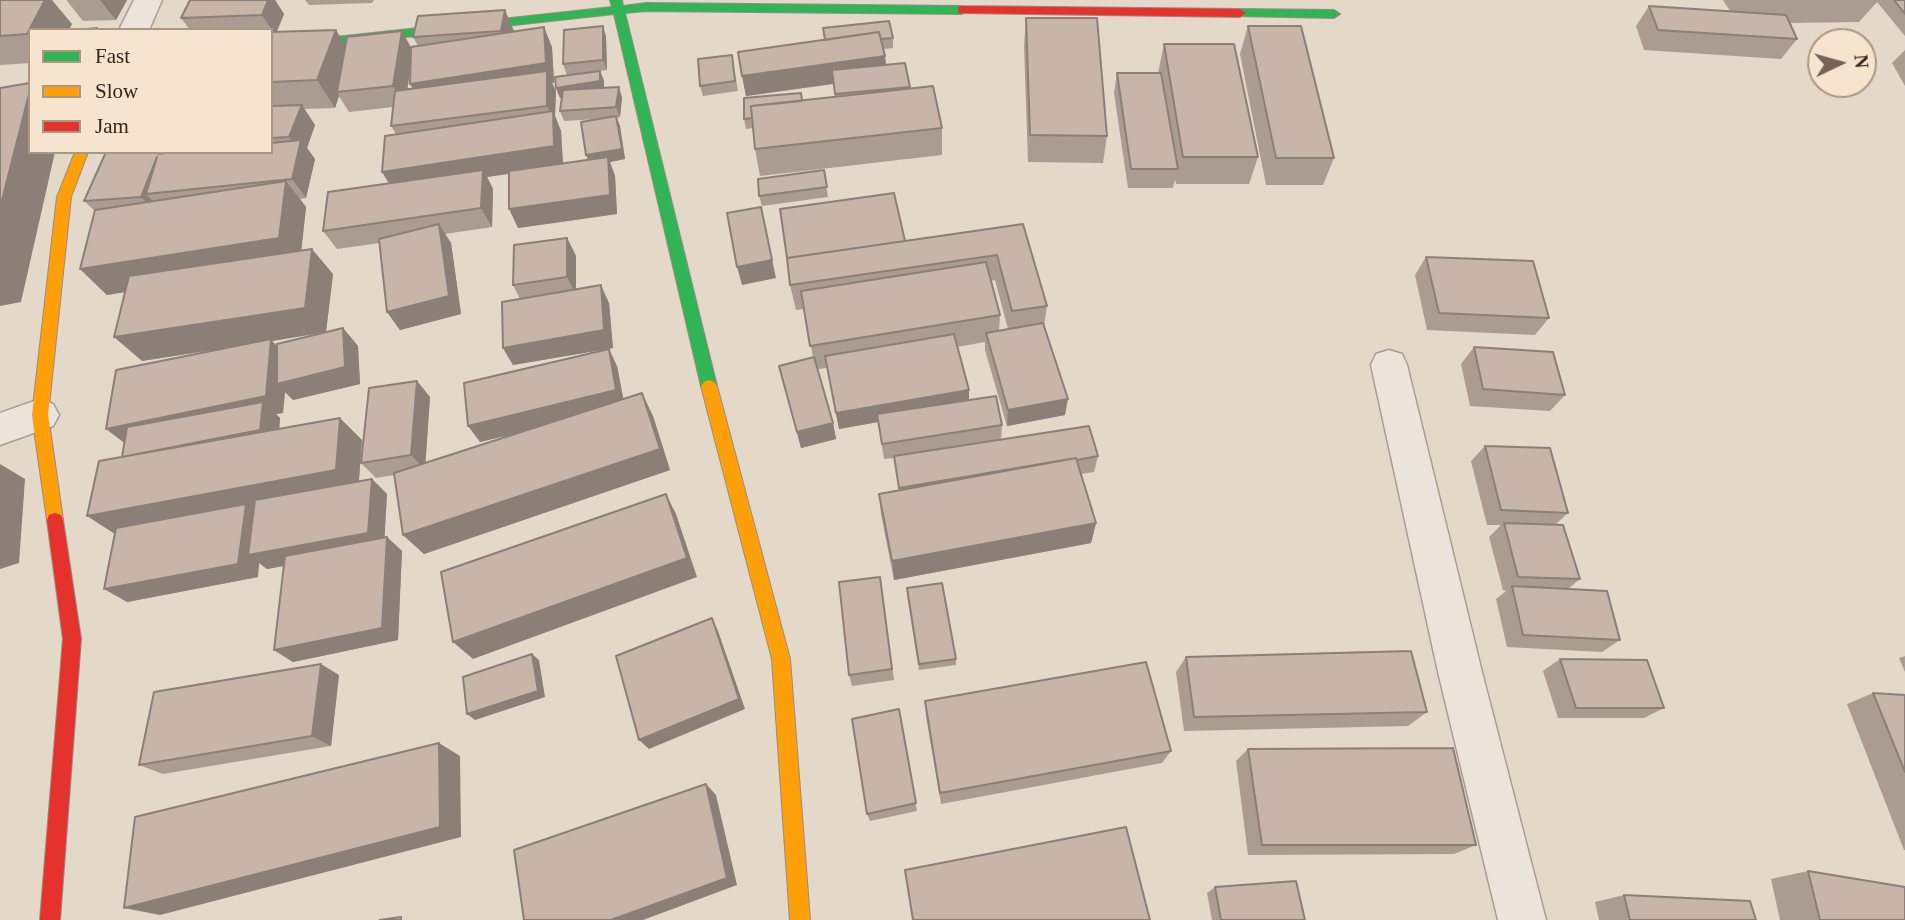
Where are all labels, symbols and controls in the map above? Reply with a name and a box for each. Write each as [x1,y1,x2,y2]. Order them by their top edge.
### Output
legend [28,28,273,154]
north arrow [1807,28,1877,98]
text: Fast [95,44,130,68]
text: N [1850,54,1872,69]
text: Slow [95,79,138,103]
text: Jam [95,114,129,138]

